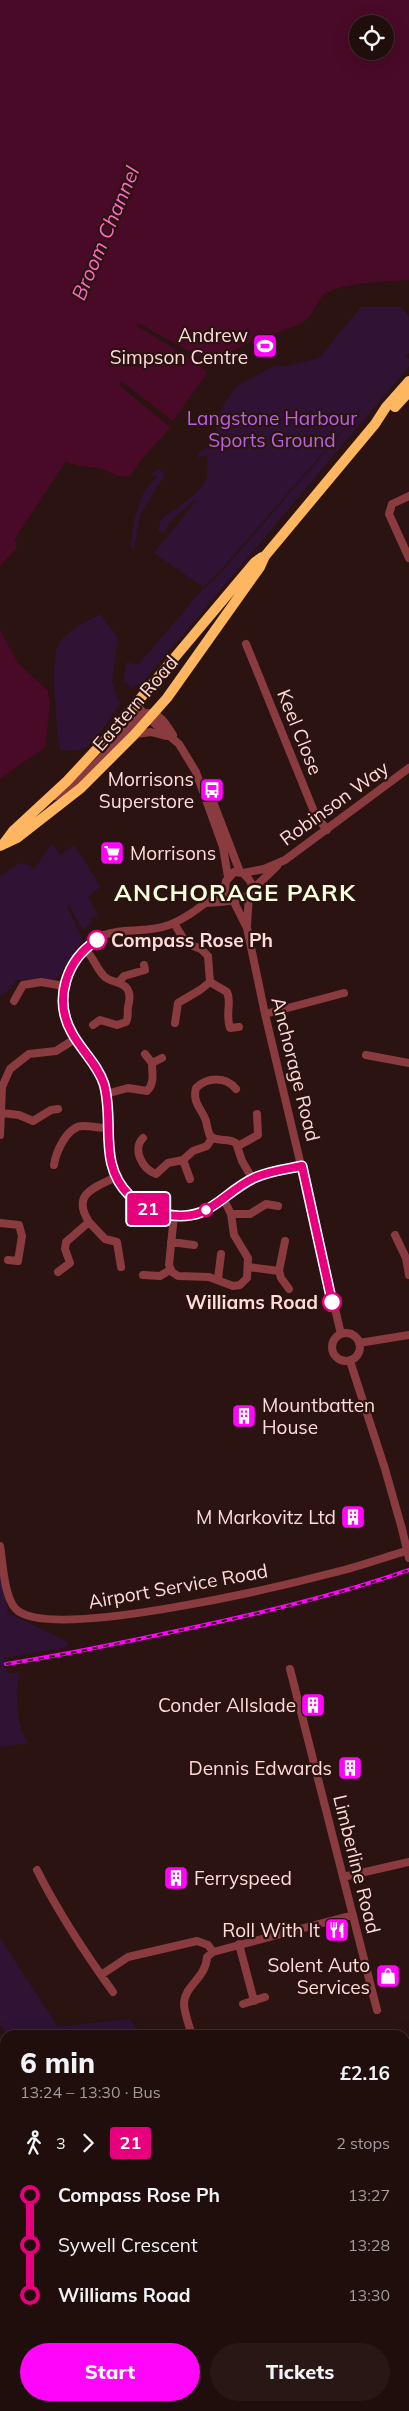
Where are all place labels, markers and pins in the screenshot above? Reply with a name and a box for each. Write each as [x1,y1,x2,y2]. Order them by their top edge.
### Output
place label: Andrew Simpson Centre [110,323,248,369]
sports icon: Andrew Simpson Centre [252,333,278,359]
place label: Morrisons Superstore [99,767,194,813]
bus stop icon: Morrisons Superstore [199,777,225,803]
supermarket icon: Morrisons [99,840,125,866]
place label: Morrisons [130,841,216,865]
place label: Compass Rose Ph [111,928,273,952]
marker: Compass Rose Ph [87,930,107,950]
unlabelled marker [199,1203,213,1217]
place label: Williams Road [185,1290,318,1314]
marker: Williams Road [322,1292,342,1312]
place label: Mountbatten House [262,1393,375,1439]
building icon: Mountbatten House [231,1403,257,1429]
building icon: M Markovitz Ltd [340,1504,366,1530]
place label: M Markovitz Ltd [196,1505,336,1529]
building icon: Conder Allslade [300,1692,326,1718]
place label: Conder Allslade [158,1693,296,1717]
building icon: Dennis Edwards [337,1755,363,1781]
place label: Dennis Edwards [188,1756,332,1780]
building icon: Ferryspeed [163,1865,189,1891]
place label: Ferryspeed [194,1866,292,1890]
restaurant icon: Roll With It [324,1917,350,1943]
place label: Roll With It [222,1918,320,1942]
place label: Solent Auto Services [267,1953,370,1999]
shop icon: Solent Auto Services [375,1963,401,1989]

